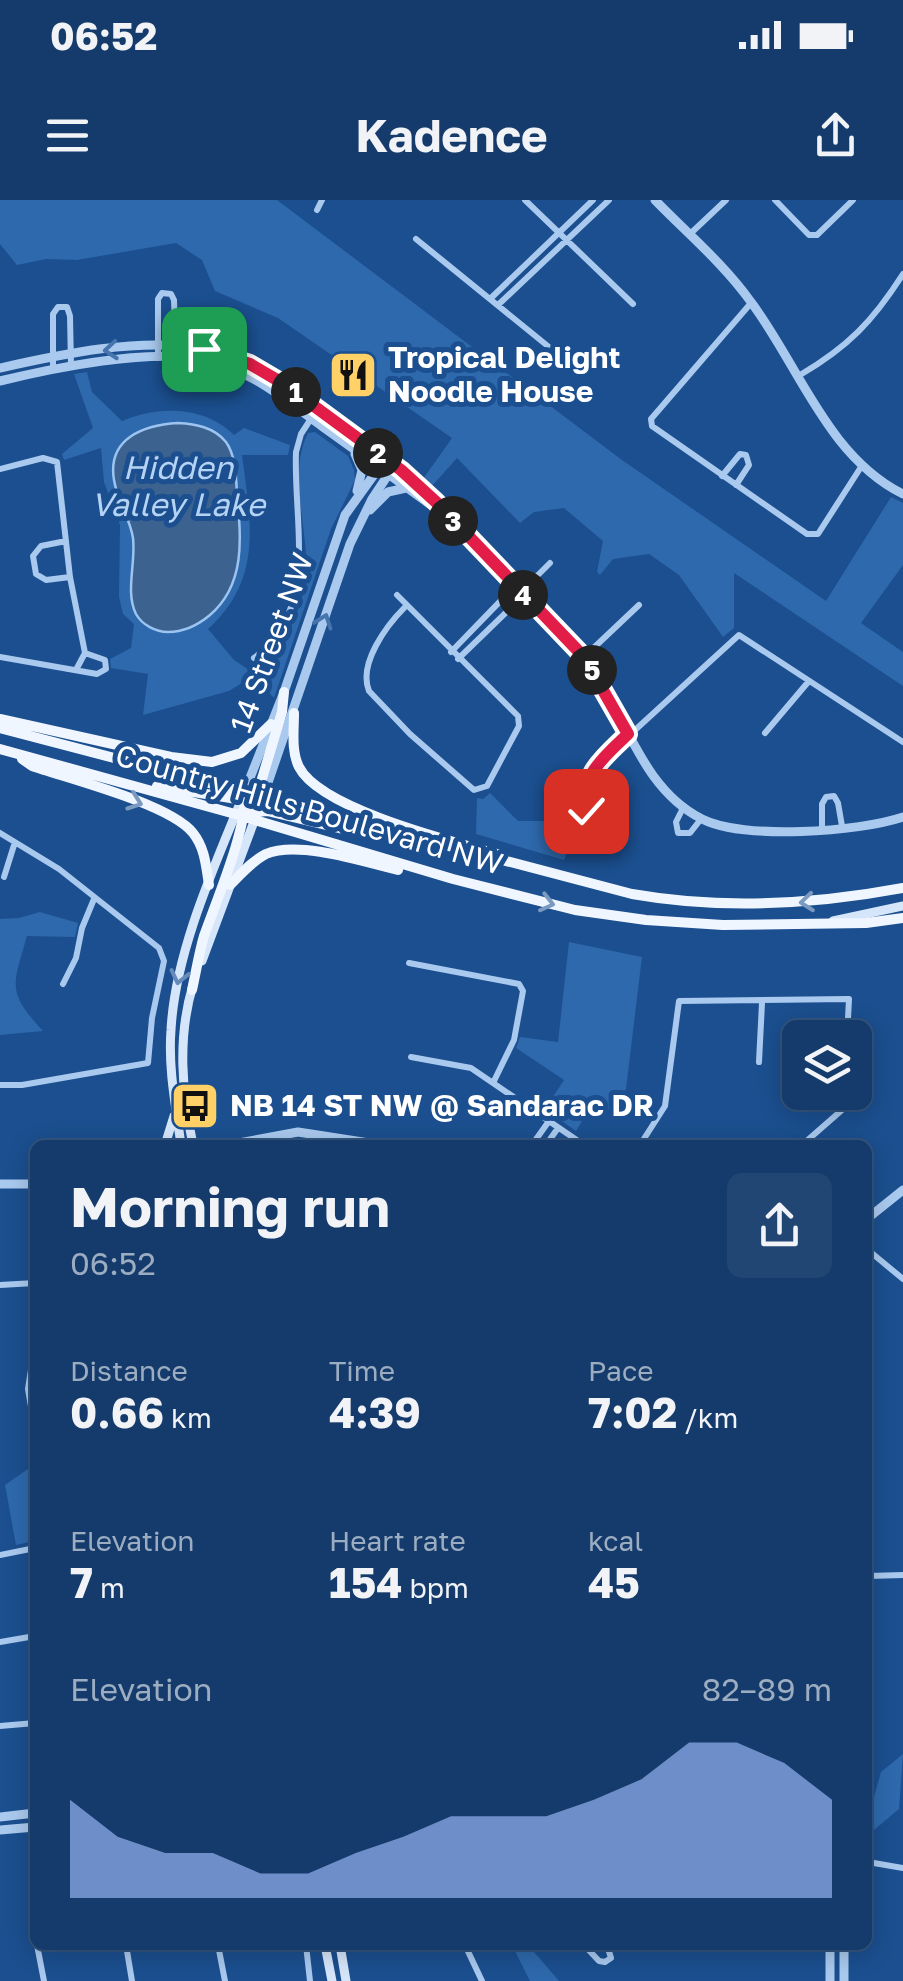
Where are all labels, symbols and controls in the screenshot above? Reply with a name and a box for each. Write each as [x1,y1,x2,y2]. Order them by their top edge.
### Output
text: 06:52 [50,13,157,58]
icon: menu [40,108,95,163]
text: Kadence [355,108,548,162]
icon: share [808,108,863,163]
pin [162,307,247,392]
icon: arrive [177,322,232,377]
one-way arrow [103,338,119,360]
place label: Tropical Delight Noodle House [388,339,620,409]
restaurant icon: Tropical Delight Noodle House [327,349,379,401]
pin: 1 [271,367,321,417]
text: 1 [289,375,303,408]
pin: 2 [353,428,403,478]
text: 2 [369,436,387,469]
water label: Hidden Valley Lake [91,448,268,523]
pin: 3 [428,496,478,546]
text: 3 [444,504,462,537]
street label: 14 Street NW [222,548,320,737]
pin: 4 [498,570,548,620]
text: 4 [514,578,532,611]
one-way arrow [312,613,333,630]
pin: 5 [567,645,617,695]
text: 5 [583,653,601,686]
street label: Country Hills Boulevard NW [111,736,507,882]
pin [544,769,629,854]
icon: check [559,784,614,839]
one-way arrow [125,790,142,810]
one-way arrow [538,891,555,912]
one-way arrow [798,891,814,912]
one-way arrow [170,968,191,985]
map controls [782,1020,872,1110]
button: layers [782,1020,872,1110]
bus stop icon: NB 14 ST NW @ Sandarac DR [169,1080,221,1132]
place label: NB 14 ST NW @ Sandarac DR [230,1087,654,1123]
text: Morning run [70,1173,390,1239]
button: share [727,1173,832,1278]
text: 06:52 [70,1244,156,1282]
text: Distance [70,1354,188,1387]
text: Time [329,1354,395,1387]
text: Pace [588,1354,653,1387]
text: 0.66 [70,1387,164,1437]
text: 4:39 [329,1387,421,1437]
text: 7:02 [588,1387,677,1437]
text: km [164,1401,212,1434]
text: /km [677,1401,738,1434]
text: Elevation [70,1524,195,1557]
text: Heart rate [329,1524,466,1557]
text: kcal [588,1524,643,1557]
text: 7 [70,1557,93,1607]
text: 154 [329,1557,403,1607]
text: 45 [588,1557,640,1607]
text: m [93,1571,125,1604]
text: bpm [403,1571,469,1604]
text: Elevation [70,1670,212,1708]
text: 82–89 m [702,1670,832,1708]

